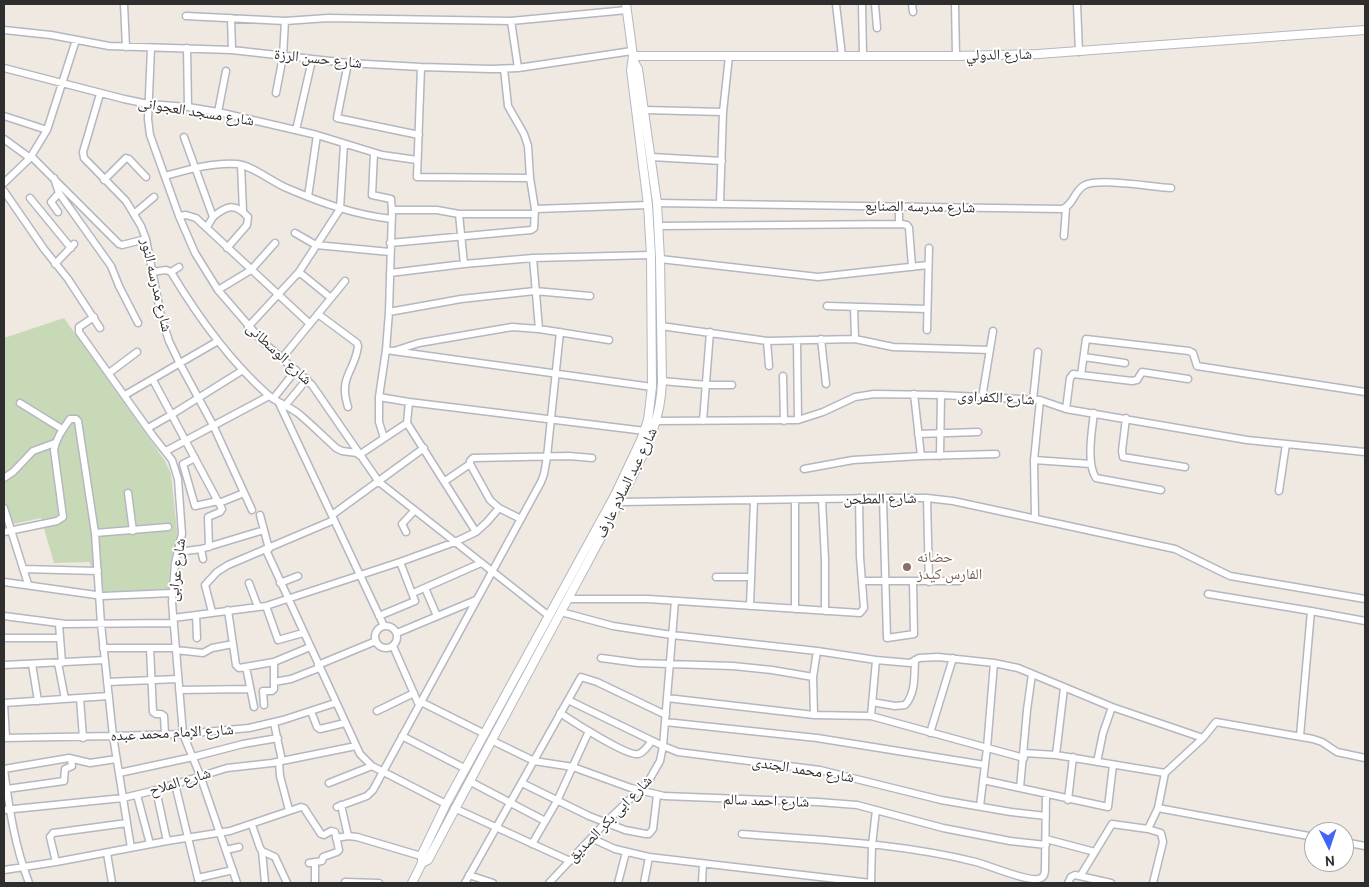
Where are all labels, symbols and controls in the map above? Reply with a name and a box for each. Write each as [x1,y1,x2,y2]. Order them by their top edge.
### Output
street label: شارع حسن الرزة [273,45,363,73]
street label: شارع الدولي [966,45,1032,65]
street label: شارع مسجد العجوانى [137,94,255,130]
street label: شارع مدرسه الصنايع [865,197,975,217]
street label: شارع مدرسه النور [136,236,176,334]
street label: شارع الوسطانى [242,319,316,389]
street label: شارع الكفراوى [957,387,1035,409]
street label: شارع عبد السلام عارف [592,425,662,541]
street label: شارع المطحن [843,489,917,509]
street label: شارع عرابى [164,537,190,603]
place label: حضانه الفارس كيدز [917,549,982,584]
marker: حضانه الفارس كيدز [901,561,913,573]
street label: شارع الإمام محمد عبده [110,721,234,745]
street label: شارع محمد الجندى [751,753,855,787]
street label: شارع الملاح [147,764,213,800]
street label: شارع ابى بكر الصديق [564,772,656,866]
street label: شارع احمد سالم [722,790,810,812]
north arrow [1304,822,1354,872]
text: N [1324,852,1336,870]

